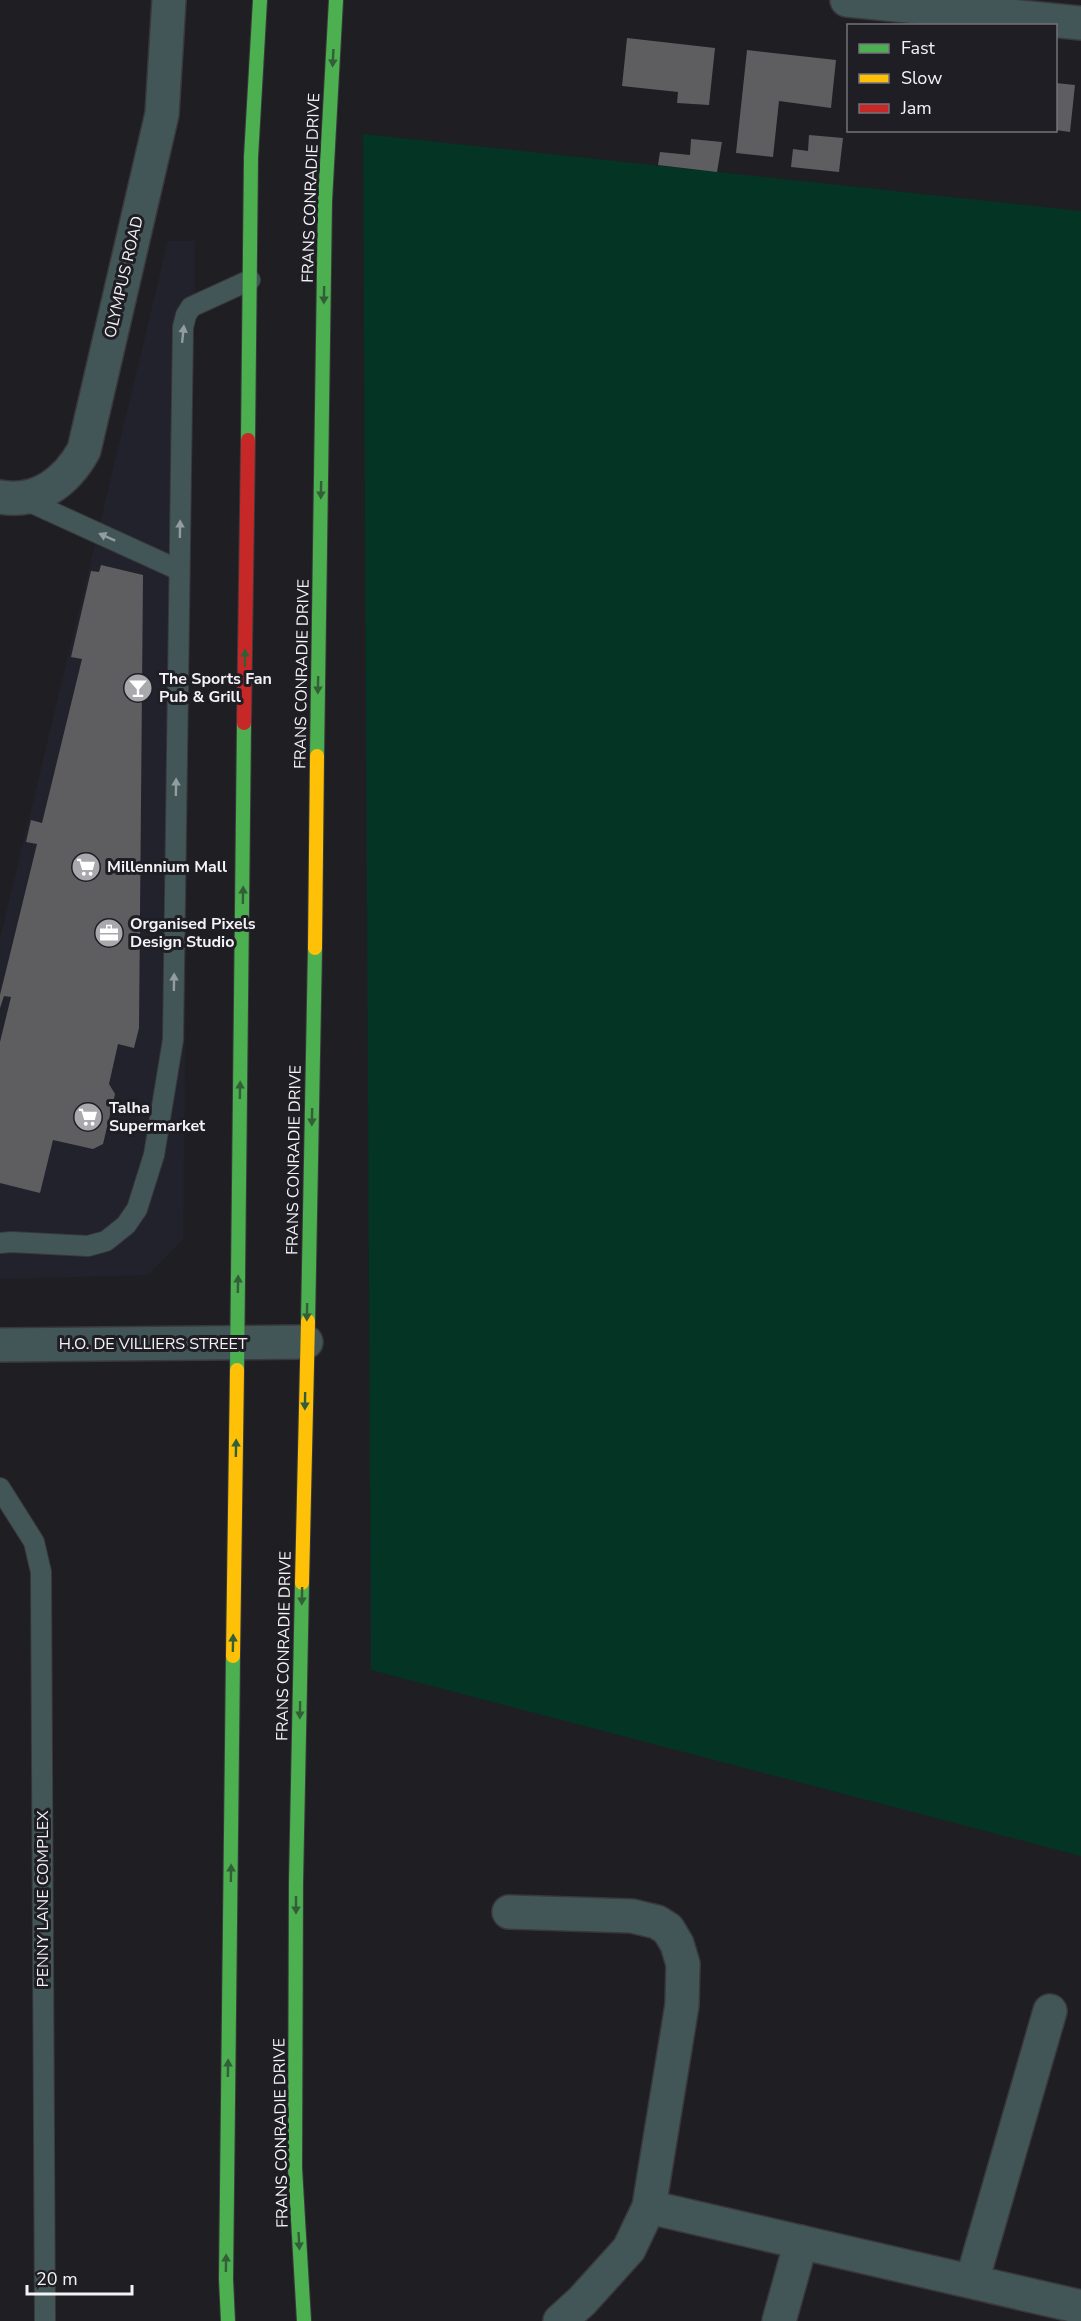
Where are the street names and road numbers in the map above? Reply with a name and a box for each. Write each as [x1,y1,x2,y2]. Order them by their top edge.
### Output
street label: FRANS CONRADIE DRIVE [297,93,325,283]
street label: OLYMPUS ROAD [99,214,149,340]
street label: FRANS CONRADIE DRIVE [289,579,315,769]
street label: FRANS CONRADIE DRIVE [281,1065,307,1255]
street label: H.O. DE VILLIERS STREET [59,1333,248,1355]
street label: FRANS CONRADIE DRIVE [271,1551,297,1741]
street label: PENNY LANE COMPLEX [32,1810,54,1987]
street label: FRANS CONRADIE DRIVE [268,2038,294,2228]

